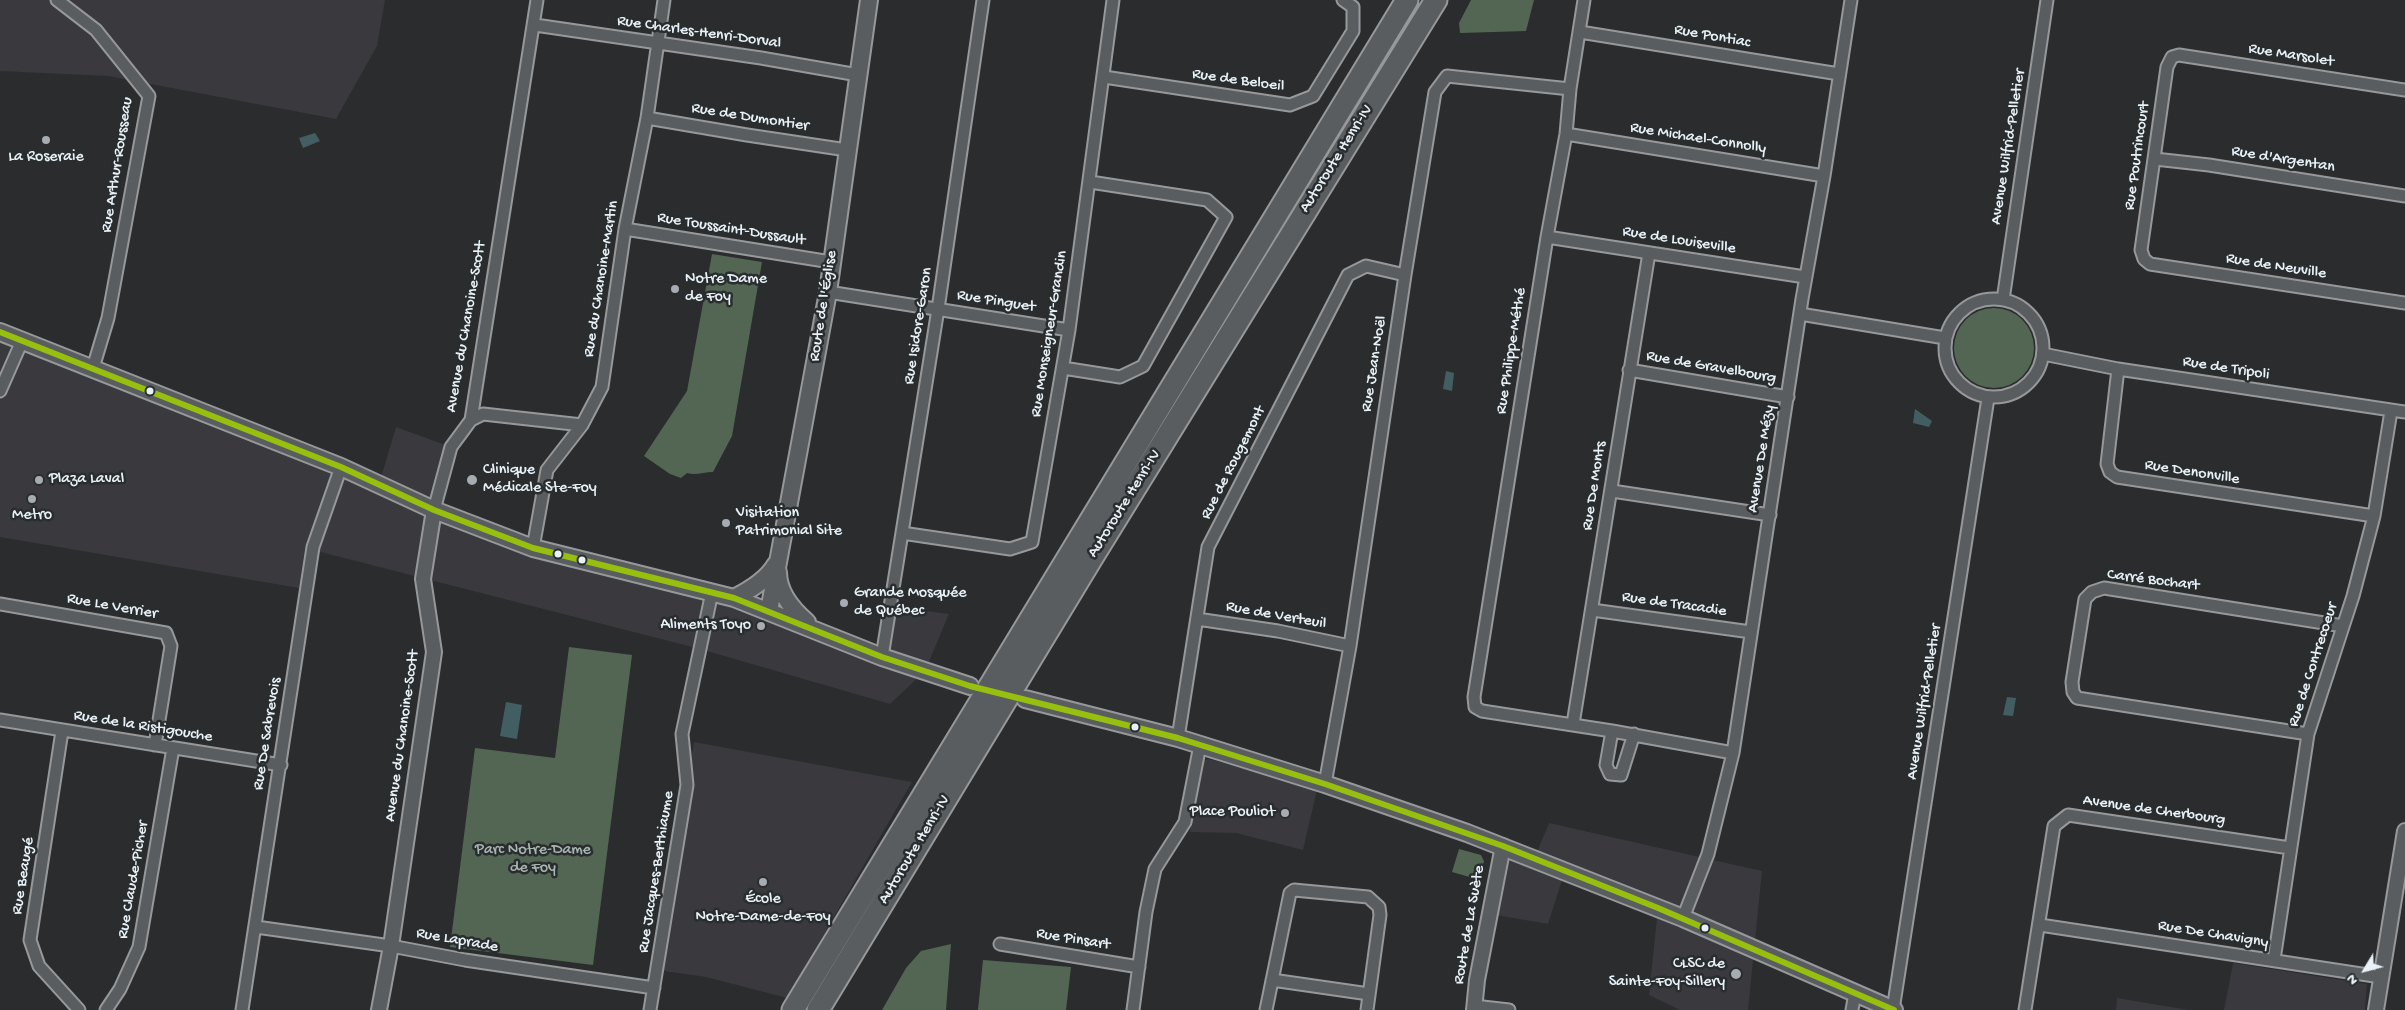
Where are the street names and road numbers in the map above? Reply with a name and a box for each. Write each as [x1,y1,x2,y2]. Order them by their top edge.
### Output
street label: Rue Charles-Henri-Dorval [616,12,782,54]
street label: Rue Pontiac [1672,21,1752,53]
street label: Rue Marsolet [2247,40,2335,72]
street label: Rue de Beloeil [1191,65,1285,97]
street label: Avenue Wilfrid-Pelletier [1987,68,2031,226]
street label: Rue Arthur-Rousseau [98,96,138,234]
street label: Rue de Dumontier [690,99,810,137]
street label: Autoroute Henri-IV [1296,101,1378,217]
street label: Rue Poutrincourt [2121,101,2155,211]
street label: Rue Michael-Connolly [1629,119,1767,159]
street label: Rue d'Argentan [2230,142,2336,178]
street label: Rue du Chanoine-Martin [580,199,624,359]
street label: Rue Toussaint-Dussault [656,209,806,251]
street label: Rue de Louiseville [1621,223,1737,259]
street label: Avenue du Chanoine-Scott [443,240,491,414]
street label: Route de l'Église [806,249,842,363]
street label: Rue Monseigneur-Grandin [1027,249,1073,419]
street label: Rue de Neuville [2224,250,2328,284]
street label: Rue Isidore-Garon [900,266,938,386]
street label: Rue Pinguet [955,286,1037,318]
street label: Rue Philippe-Méthé [1493,286,1531,416]
street label: Rue Jean-Noël [1358,315,1392,413]
street label: Rue de Gravelbourg [1644,347,1778,389]
street label: Rue de Tripoli [2181,353,2271,385]
street label: Rue de Rougemont [1197,403,1271,523]
street label: Avenue De Mézy [1744,404,1780,514]
street label: Rue De Monts [1578,440,1612,532]
street label: Autoroute Henri-IV [1084,446,1166,562]
street label: Rue Denonville [2143,456,2241,490]
street label: Carré Bochart [2106,566,2200,596]
street label: Rue de Tracadie [1620,588,1728,622]
street label: Rue Le Verrier [65,590,159,624]
street label: Rue de Verteuil [1224,598,1328,634]
street label: Rue de Contrecoeur [2285,600,2343,730]
street label: Avenue Wilfrid-Pelletier [1903,623,1947,781]
street label: Avenue du Chanoine-Scott [381,649,425,823]
street label: Rue De Sabrevois [250,676,286,792]
street label: Rue de la Ristigouche [72,707,214,747]
street label: Rue Jacques-Berthiaume [635,790,679,954]
street label: Autoroute Henri-IV [875,792,955,908]
street label: Avenue de Cherbourg [2082,792,2226,830]
street label: Rue Claude-Picher [114,820,154,940]
street label: Rue Beaugé [8,836,40,916]
street label: Route de La Suète [1450,864,1490,986]
street label: Rue De Chavigny [2156,917,2270,953]
street label: Rue Laprade [415,924,499,958]
street label: Rue Pinsart [1035,925,1111,955]

